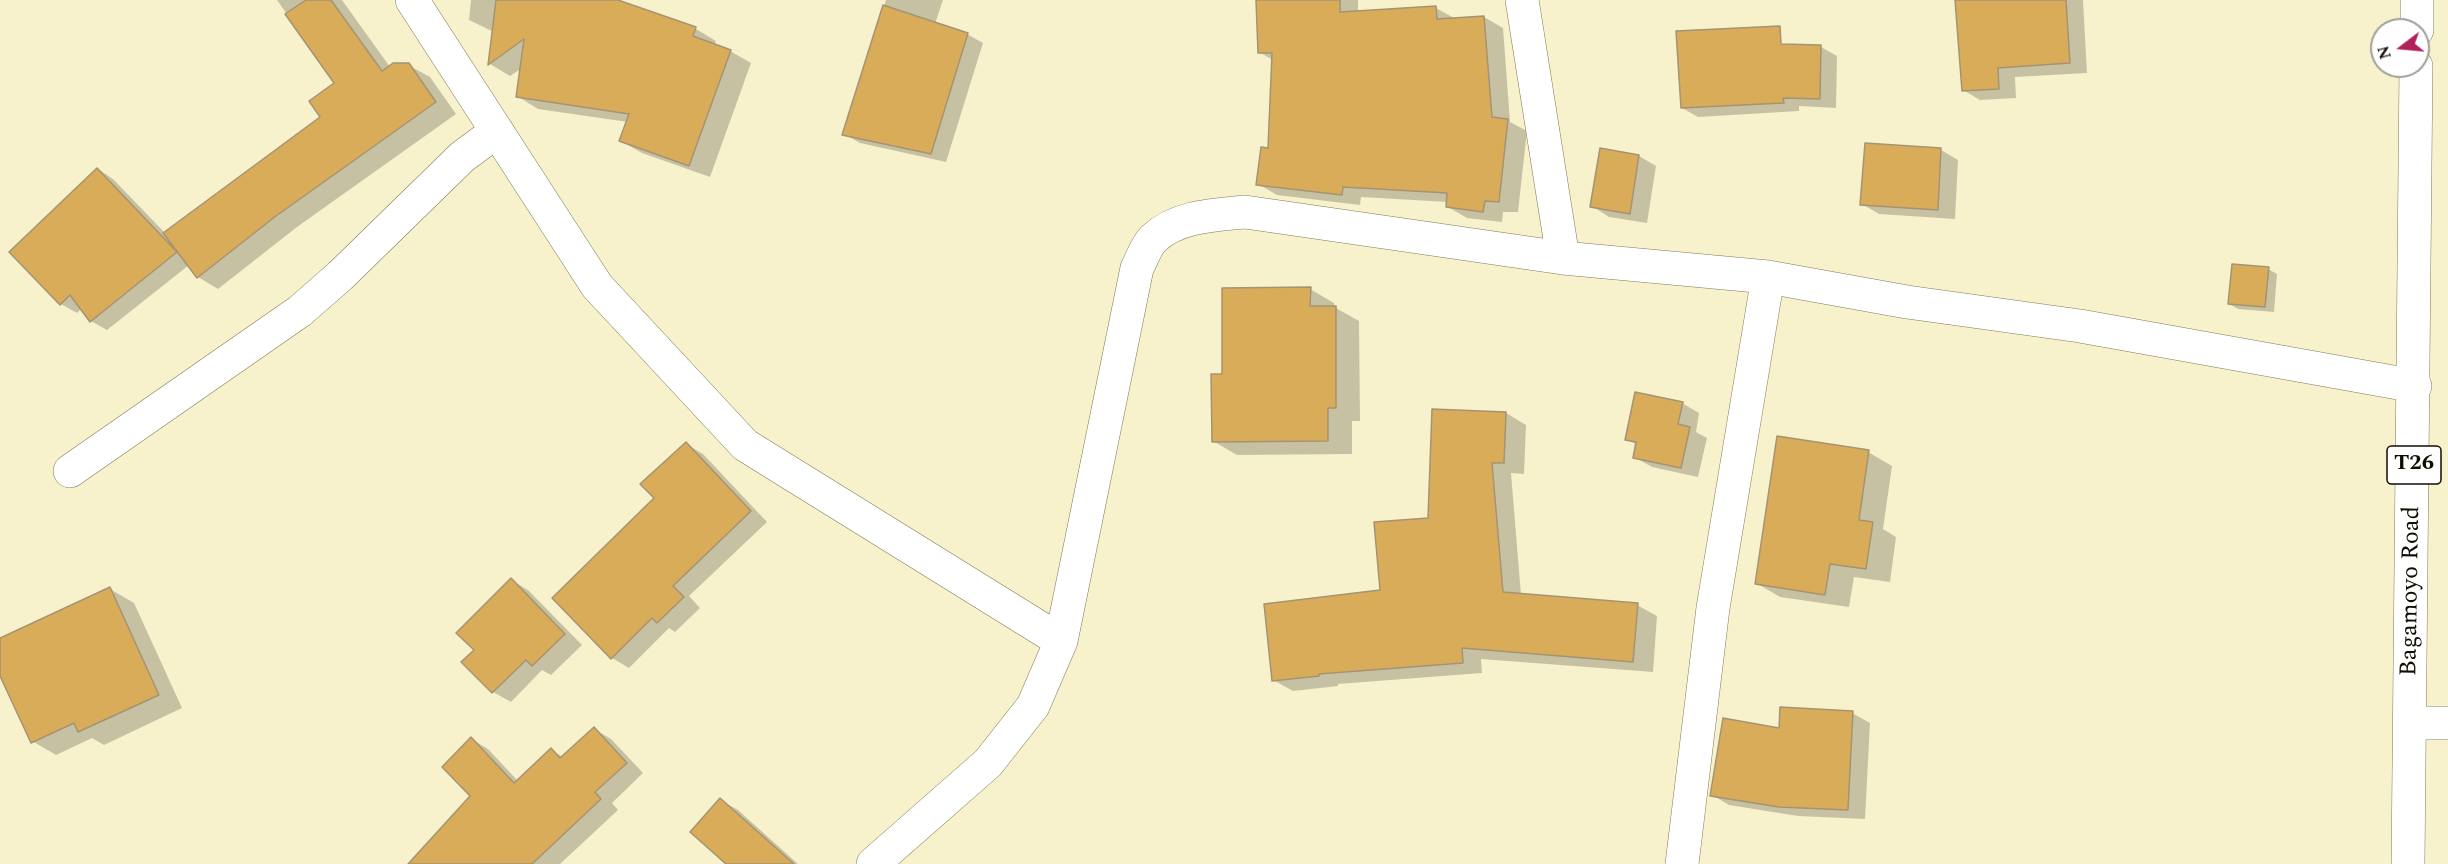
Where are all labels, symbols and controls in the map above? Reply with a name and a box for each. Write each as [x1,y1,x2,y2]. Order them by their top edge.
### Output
north arrow [2370,18,2430,78]
text: N [2371,43,2398,62]
road number: T26 [2387,446,2441,484]
street label: Bagamoyo Road [2396,506,2428,676]

